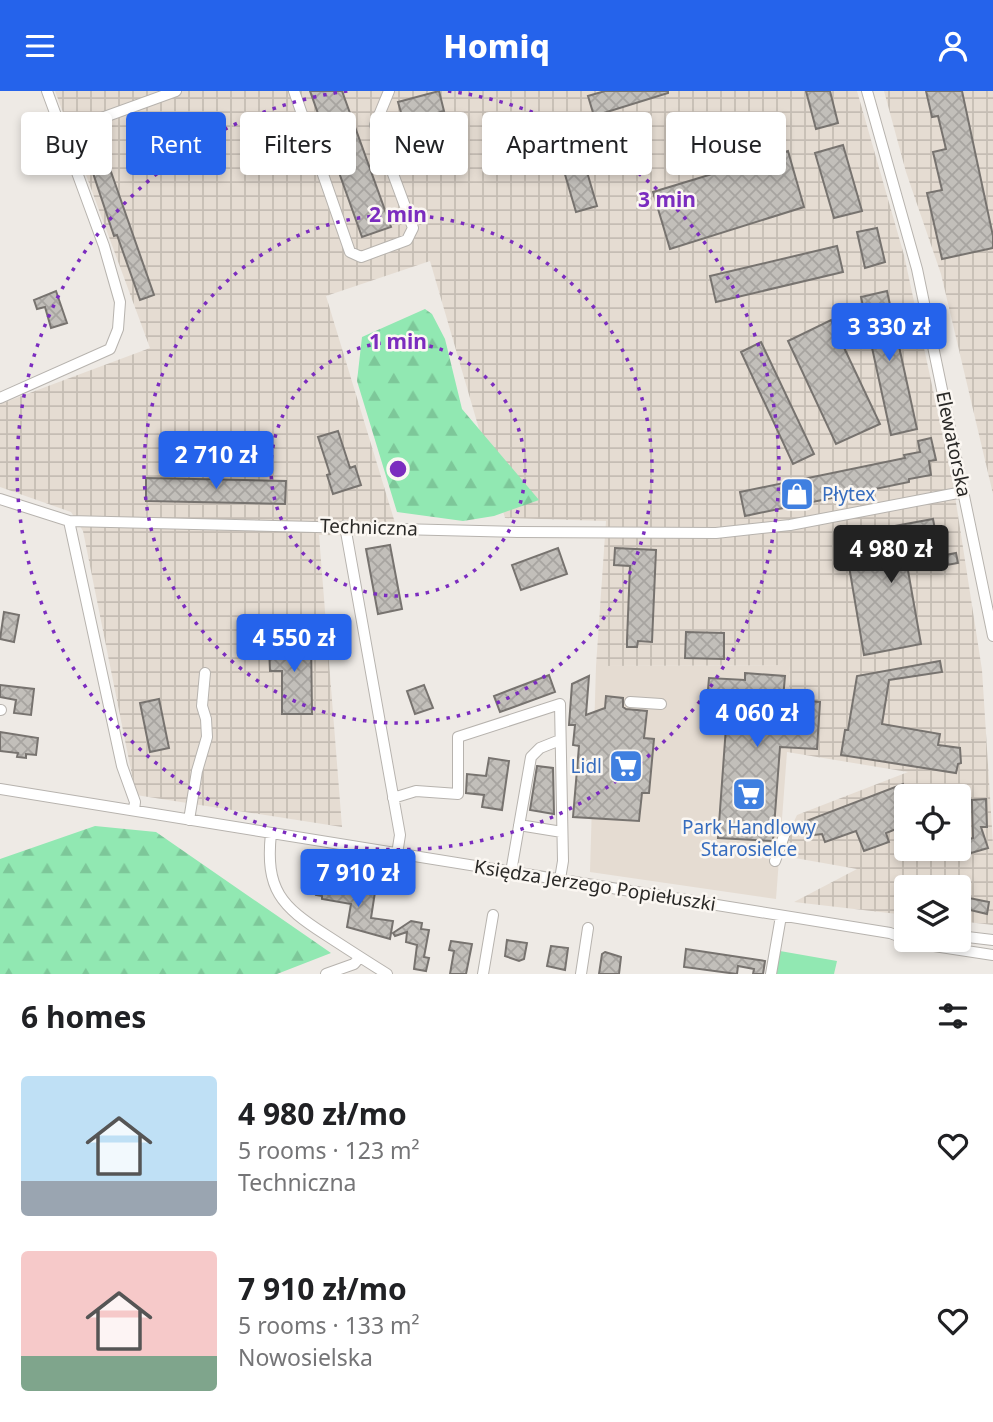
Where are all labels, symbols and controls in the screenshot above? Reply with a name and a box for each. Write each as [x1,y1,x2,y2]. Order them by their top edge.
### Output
text: Homiq [443,24,550,67]
icon: menu [21,27,59,65]
icon: person [934,27,972,65]
chip: Buy [21,112,112,175]
chip: Rent [126,112,226,175]
chip: Filters [240,112,356,175]
chip: New [370,112,468,175]
chip: Apartment [482,112,652,175]
chip: House [666,112,786,175]
text: 3 min [638,185,696,213]
text: 2 min [369,200,427,228]
pin: 3 330 zł [817,303,961,363]
text: 3 330 zł [848,310,930,342]
text: 1 min [369,327,427,355]
street label: Elewatorska [930,389,978,499]
pin: 2 710 zł [144,431,288,491]
text: 2 710 zł [175,438,257,470]
centre of rings [386,457,410,481]
shop icon: Płytex [778,475,816,513]
place label: Płytex [822,481,875,507]
street label: Techniczna [320,512,418,542]
pin: 4 980 zł [819,525,963,585]
text: 4 980 zł [850,532,932,564]
pin: 4 550 zł [222,615,366,674]
text: 4 550 zł [253,621,335,653]
pin: 4 060 zł [685,689,829,749]
text: 4 060 zł [716,696,798,728]
supermarket icon: Lidl [607,747,645,785]
place label: Lidl [571,753,602,779]
supermarket icon: Park Handlowy Starosielce [730,775,768,813]
map controls [894,784,971,952]
button: locate [894,784,971,861]
place label: Park Handlowy Starosielce [682,814,816,862]
pin: 7 910 zł [286,849,430,909]
street label: Księdza Jerzego Popiełuszki [472,853,718,917]
text: 7 910 zł [317,856,399,888]
button: layers [894,875,971,952]
text: 6 homes [21,996,146,1037]
icon: filters [934,997,972,1035]
text: 4 980 zł/mo [238,1093,407,1134]
icon: home [77,1104,161,1188]
icon: heart [934,1127,972,1165]
text: 5 rooms · 123 m² [238,1134,420,1166]
text: Techniczna [238,1166,357,1198]
text: 7 910 zł/mo [238,1268,407,1309]
icon: home [77,1279,161,1363]
icon: heart [934,1302,972,1340]
text: 5 rooms · 133 m² [238,1309,420,1341]
text: Nowosielska [238,1341,373,1373]

